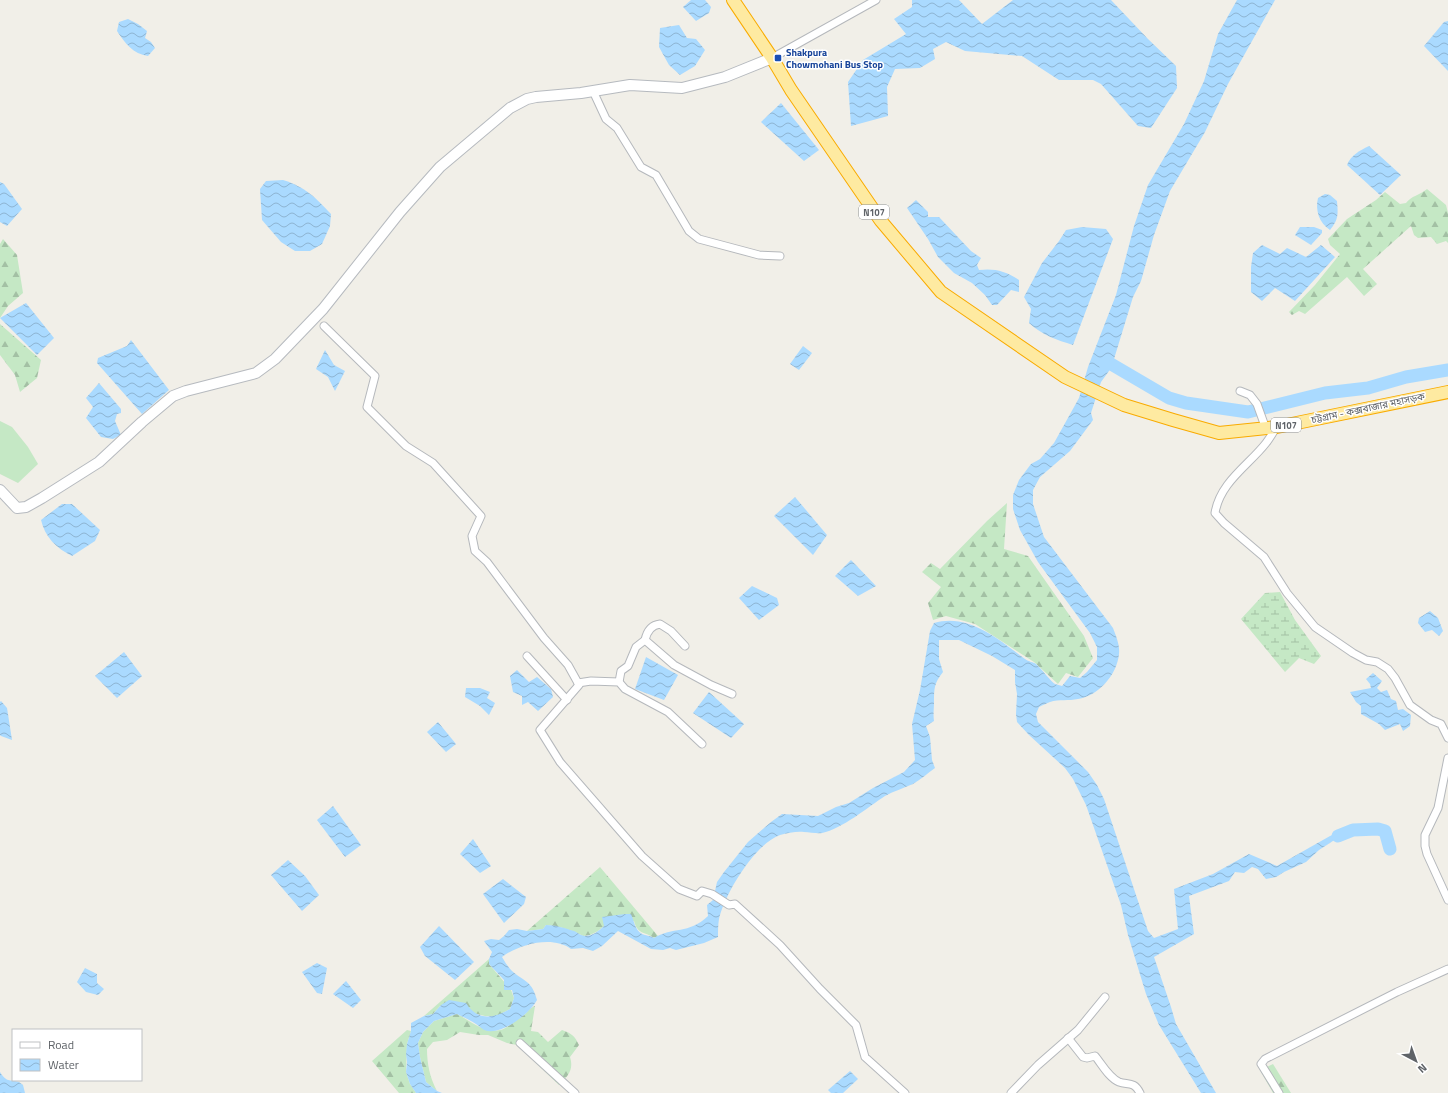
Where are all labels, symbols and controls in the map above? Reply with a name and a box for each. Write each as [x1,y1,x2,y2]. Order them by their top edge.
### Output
place label: Shakpura Chowmohani Bus Stop [786,45,884,72]
marker: Shakpura Chowmohani Bus Stop [773,53,783,63]
road number: N107 [859,205,889,219]
street label: চট্টগ্রাম - কক্সবাজার মহাসড়ক [1309,388,1427,428]
road number: N107 [1271,418,1301,432]
legend [12,1029,142,1081]
text: Road [48,1035,74,1054]
north arrow [1396,1041,1436,1081]
text: Water [48,1055,79,1074]
text: N [1414,1060,1431,1077]

